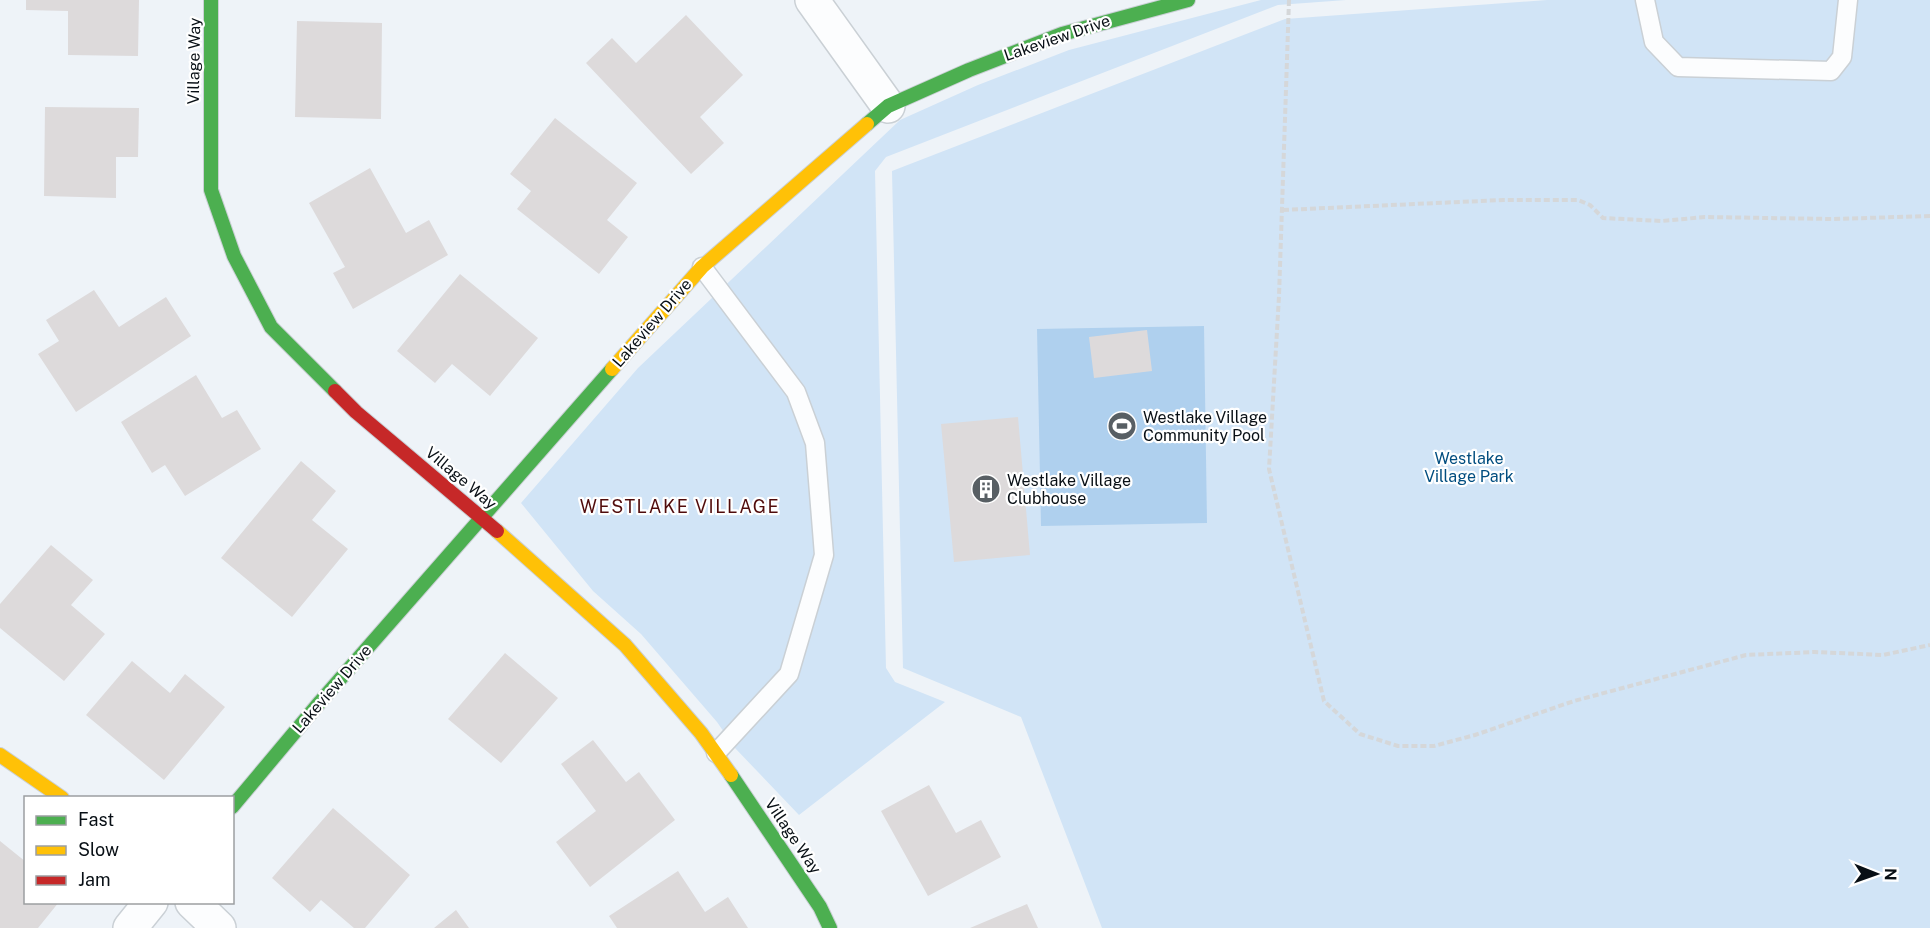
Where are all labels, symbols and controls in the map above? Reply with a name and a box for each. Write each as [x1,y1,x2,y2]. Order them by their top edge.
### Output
street label: Lakeview Drive [1001,11,1113,65]
street label: Village Way [184,17,204,105]
street label: Lakeview Drive [608,275,696,371]
place label: Westlake Village Community Pool [1143,408,1267,445]
sports icon: Westlake Village Community Pool [1106,410,1138,442]
street label: Village Way [422,443,501,513]
park label: Westlake Village Park [1424,449,1514,486]
place label: Westlake Village Clubhouse [1007,471,1131,508]
building icon: Westlake Village Clubhouse [970,473,1002,505]
district label: WESTLAKE VILLAGE [580,496,780,517]
street label: Lakeview Drive [288,641,376,737]
street label: Village Way [761,795,825,878]
legend [24,796,234,904]
text: Fast [78,809,114,830]
text: Slow [78,839,119,860]
north arrow [1846,844,1906,904]
text: N [1881,868,1900,881]
text: Jam [78,869,111,890]

